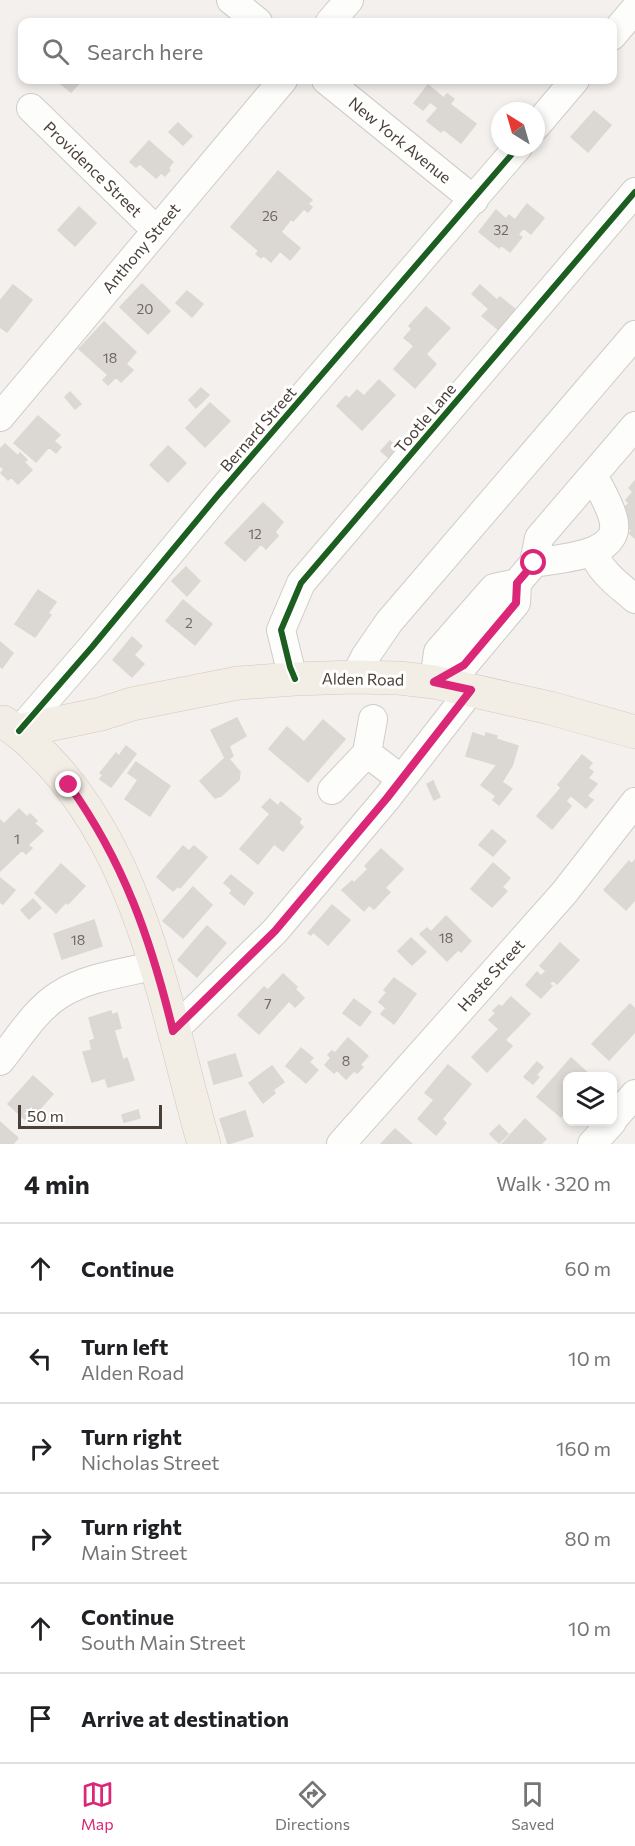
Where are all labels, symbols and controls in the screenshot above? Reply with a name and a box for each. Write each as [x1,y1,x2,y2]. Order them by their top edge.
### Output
search box [18,18,617,84]
icon: search [39,35,72,68]
text: Search here [87,38,203,65]
street label: New York Avenue [345,93,455,187]
north arrow [491,102,545,156]
street label: Providence Street [40,117,147,221]
street label: Anthony Street [98,199,184,296]
house number: 26 [262,207,278,224]
house number: 32 [493,221,509,238]
house number: 20 [137,300,153,317]
house number: 18 [103,349,117,366]
street label: Tootle Lane [390,379,459,456]
street label: Bernard Street [216,382,300,475]
house number: 12 [248,525,262,542]
route start [520,549,546,575]
house number: 2 [185,614,193,631]
street label: Alden Road [322,668,404,689]
route end [55,771,81,797]
house number: 1 [14,830,20,847]
house number: 18 [439,929,453,946]
house number: 18 [71,931,85,948]
street label: Haste Street [453,934,528,1015]
house number: 7 [264,995,272,1012]
house number: 8 [342,1052,350,1069]
map controls [563,1072,617,1126]
button: layers [563,1072,617,1126]
scale bar [18,1102,162,1130]
text: 50 m [27,1106,64,1125]
text: 4 min [24,1168,90,1199]
text: Walk · 320 m [496,1171,611,1195]
icon: ahead [24,1252,57,1285]
text: Continue [81,1255,174,1282]
text: 60 m [565,1256,611,1280]
text: Turn left [81,1333,168,1360]
icon: left [24,1342,57,1375]
text: 10 m [568,1346,611,1370]
text: Alden Road [81,1360,184,1384]
text: Turn right [81,1423,182,1450]
icon: right [24,1432,57,1465]
text: 160 m [556,1436,611,1460]
text: Nicholas Street [81,1450,220,1474]
text: Turn right [81,1513,182,1540]
icon: right [24,1522,57,1555]
text: 80 m [565,1526,611,1550]
text: Main Street [81,1540,187,1564]
text: Continue [81,1603,174,1630]
icon: ahead [24,1612,57,1645]
text: 10 m [568,1616,611,1640]
text: South Main Street [81,1630,246,1654]
icon: arrive [24,1702,57,1735]
text: Arrive at destination [81,1705,289,1732]
tab: Map [81,1778,114,1833]
tab: Directions [275,1778,350,1833]
tab: Saved [511,1778,554,1833]

